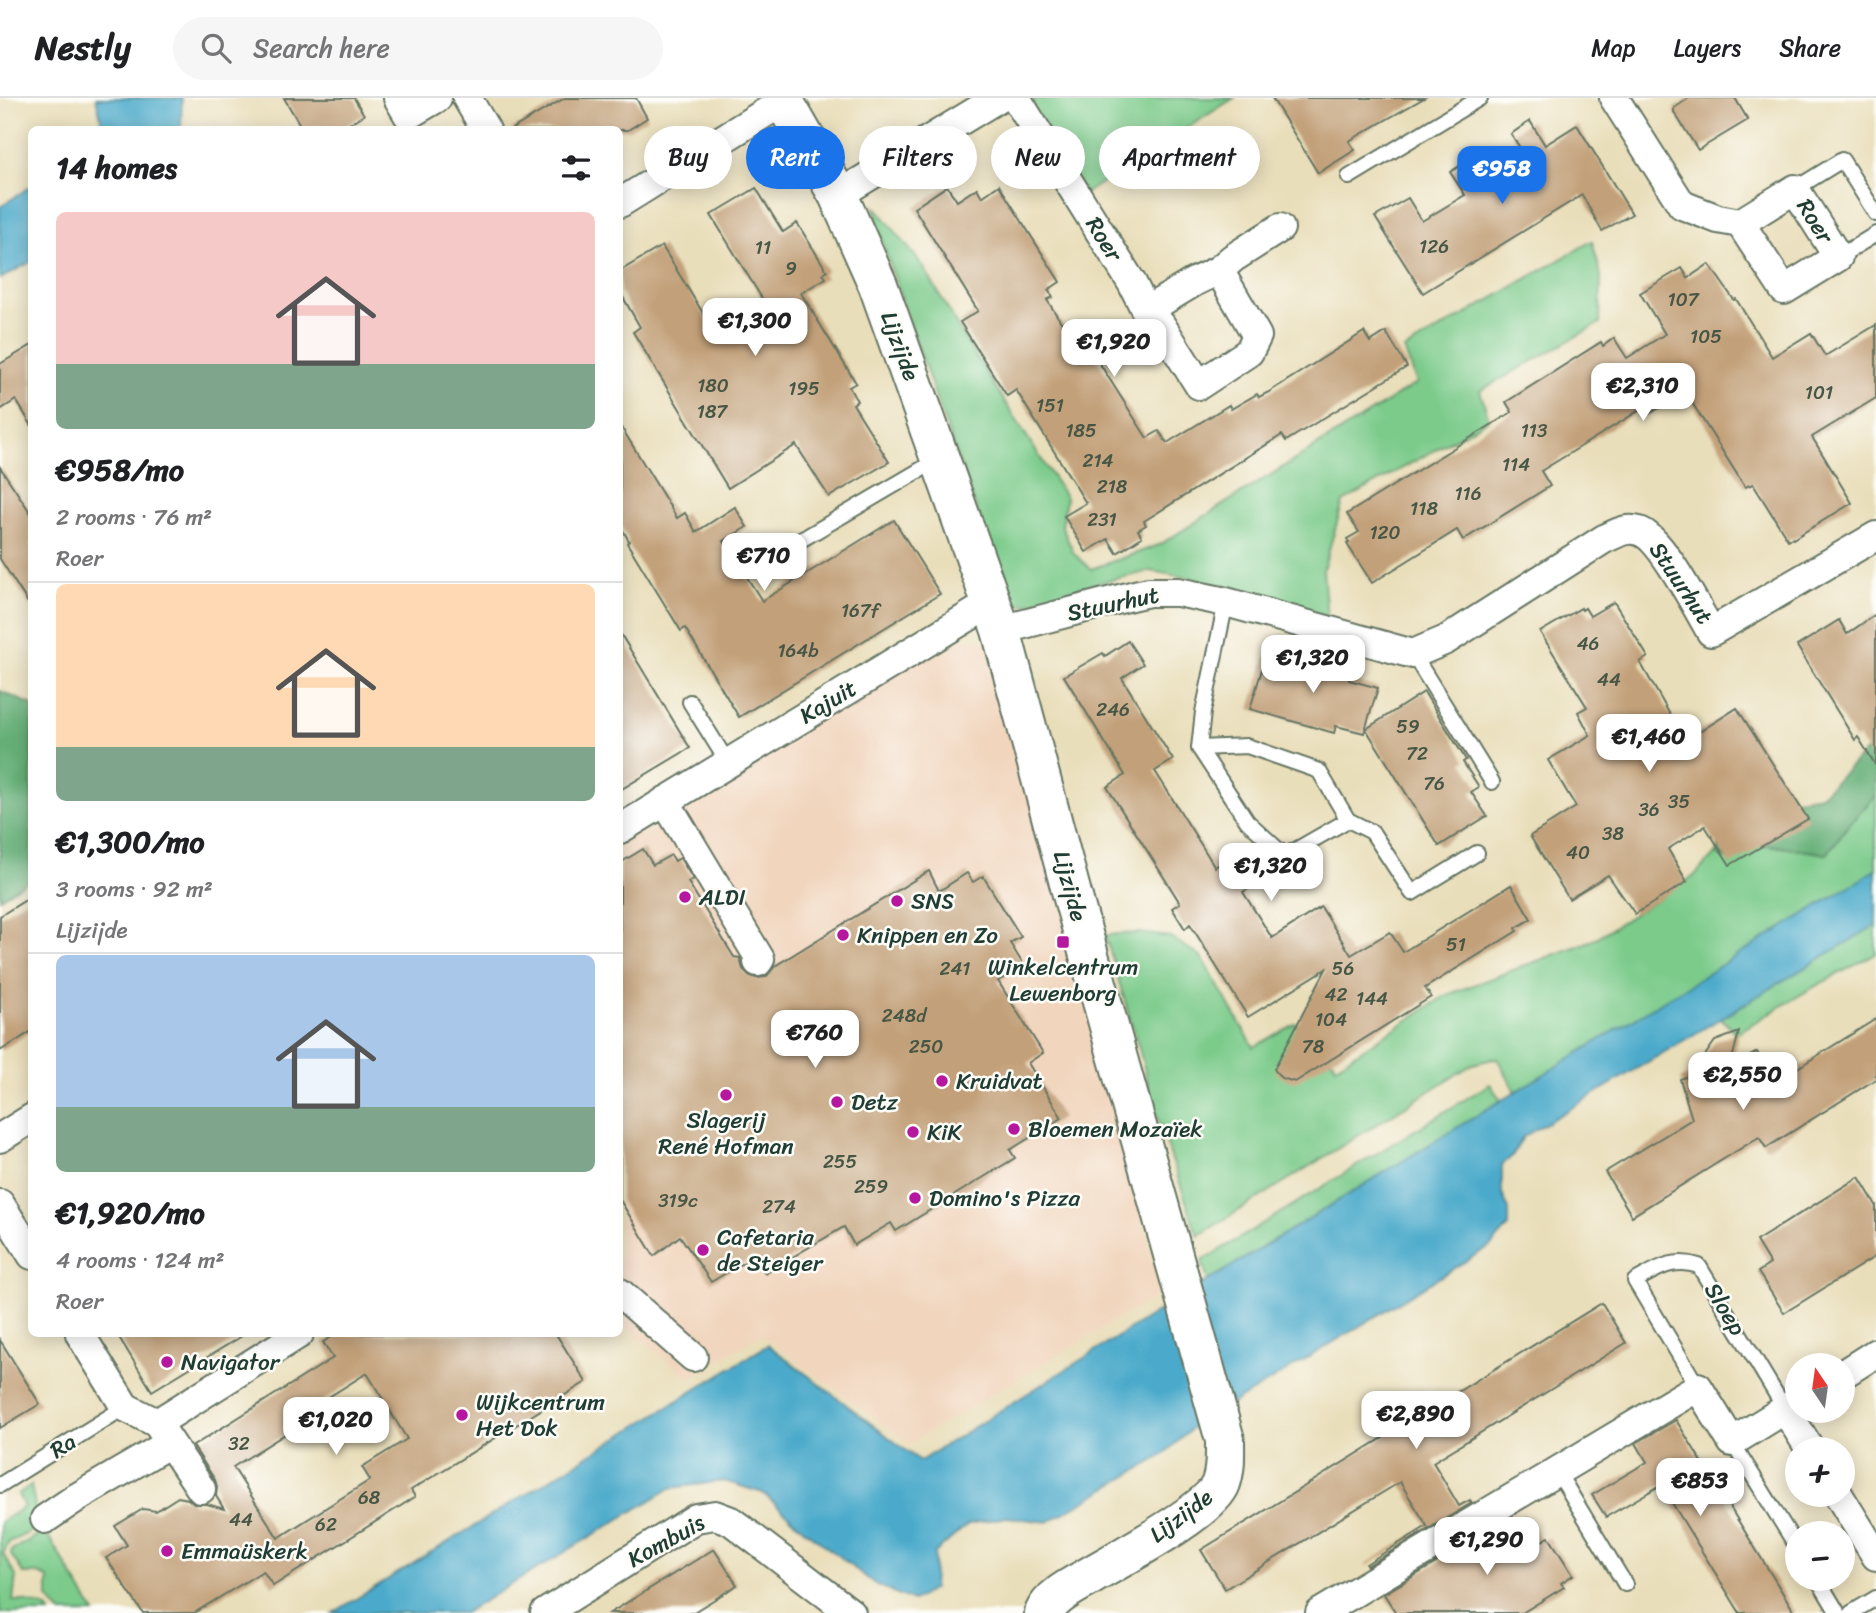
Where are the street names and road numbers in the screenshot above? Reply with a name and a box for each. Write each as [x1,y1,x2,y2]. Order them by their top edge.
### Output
street label: Roer [1785,190,1846,253]
street label: Roer [1074,208,1135,271]
street label: Lijzijde [868,305,932,387]
street label: Stuurhut [1638,533,1724,633]
street label: Stuurhut [1063,574,1163,634]
street label: Kajuit [791,669,865,735]
street label: Lijzijde [1041,846,1099,926]
street label: Sloep [1693,1274,1757,1344]
street label: Ra [41,1422,85,1470]
street label: Lijzijde [1140,1478,1222,1554]
street label: Kombuis [619,1503,713,1579]

